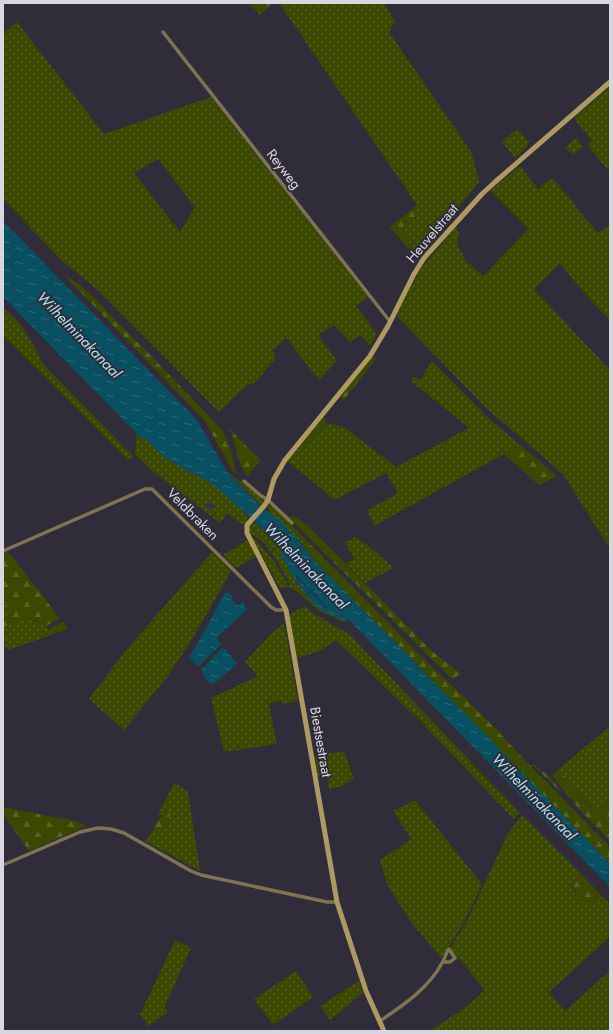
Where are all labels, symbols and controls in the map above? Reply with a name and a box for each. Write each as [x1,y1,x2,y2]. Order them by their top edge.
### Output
street label: Reyweg [262,145,306,193]
street label: Heuvelstraat [401,199,463,267]
water label: Wilhelminakanaal [32,287,127,384]
street label: Veldbraken [162,483,224,545]
water label: Wilhelminakanaal [259,518,354,615]
street label: Biestsestraat [305,705,337,779]
water label: Wilhelminakanaal [487,749,582,846]

